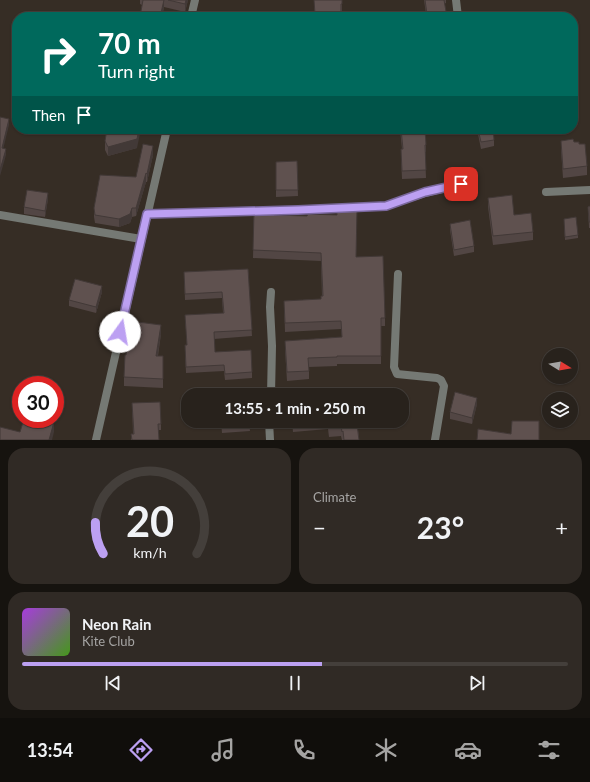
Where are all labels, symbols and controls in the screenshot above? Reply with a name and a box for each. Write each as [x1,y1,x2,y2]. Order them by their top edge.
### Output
text: 70 m [98,26,161,60]
icon: right [32,28,84,80]
text: Turn right [98,60,175,82]
icon: arrive [73,104,95,126]
text: Then [32,106,65,124]
pin [444,167,478,201]
icon: arrive [450,173,472,195]
position arrow [99,311,141,353]
north arrow [542,348,578,384]
map controls [542,348,578,428]
speed limit sign: 30 [12,376,64,428]
button: layers [542,392,578,428]
text: 13:55 · 1 min · 250 m [225,399,365,417]
text: Climate [313,489,356,505]
text: 20 [125,496,174,546]
text: 23° [417,509,464,545]
text: − [313,514,326,541]
text: + [555,514,568,541]
text: km/h [133,544,166,561]
text: Neon Rain [82,615,151,633]
text: Kite Club [82,633,135,649]
icon: previous [102,672,124,694]
icon: pause [284,672,306,694]
icon: next [466,672,488,694]
icon: directions [127,736,155,764]
icon: music [209,736,237,764]
icon: phone [290,736,318,764]
icon: climate [372,736,400,764]
icon: car [454,736,482,764]
icon: filters [535,736,563,764]
text: 13:54 [27,739,73,761]

